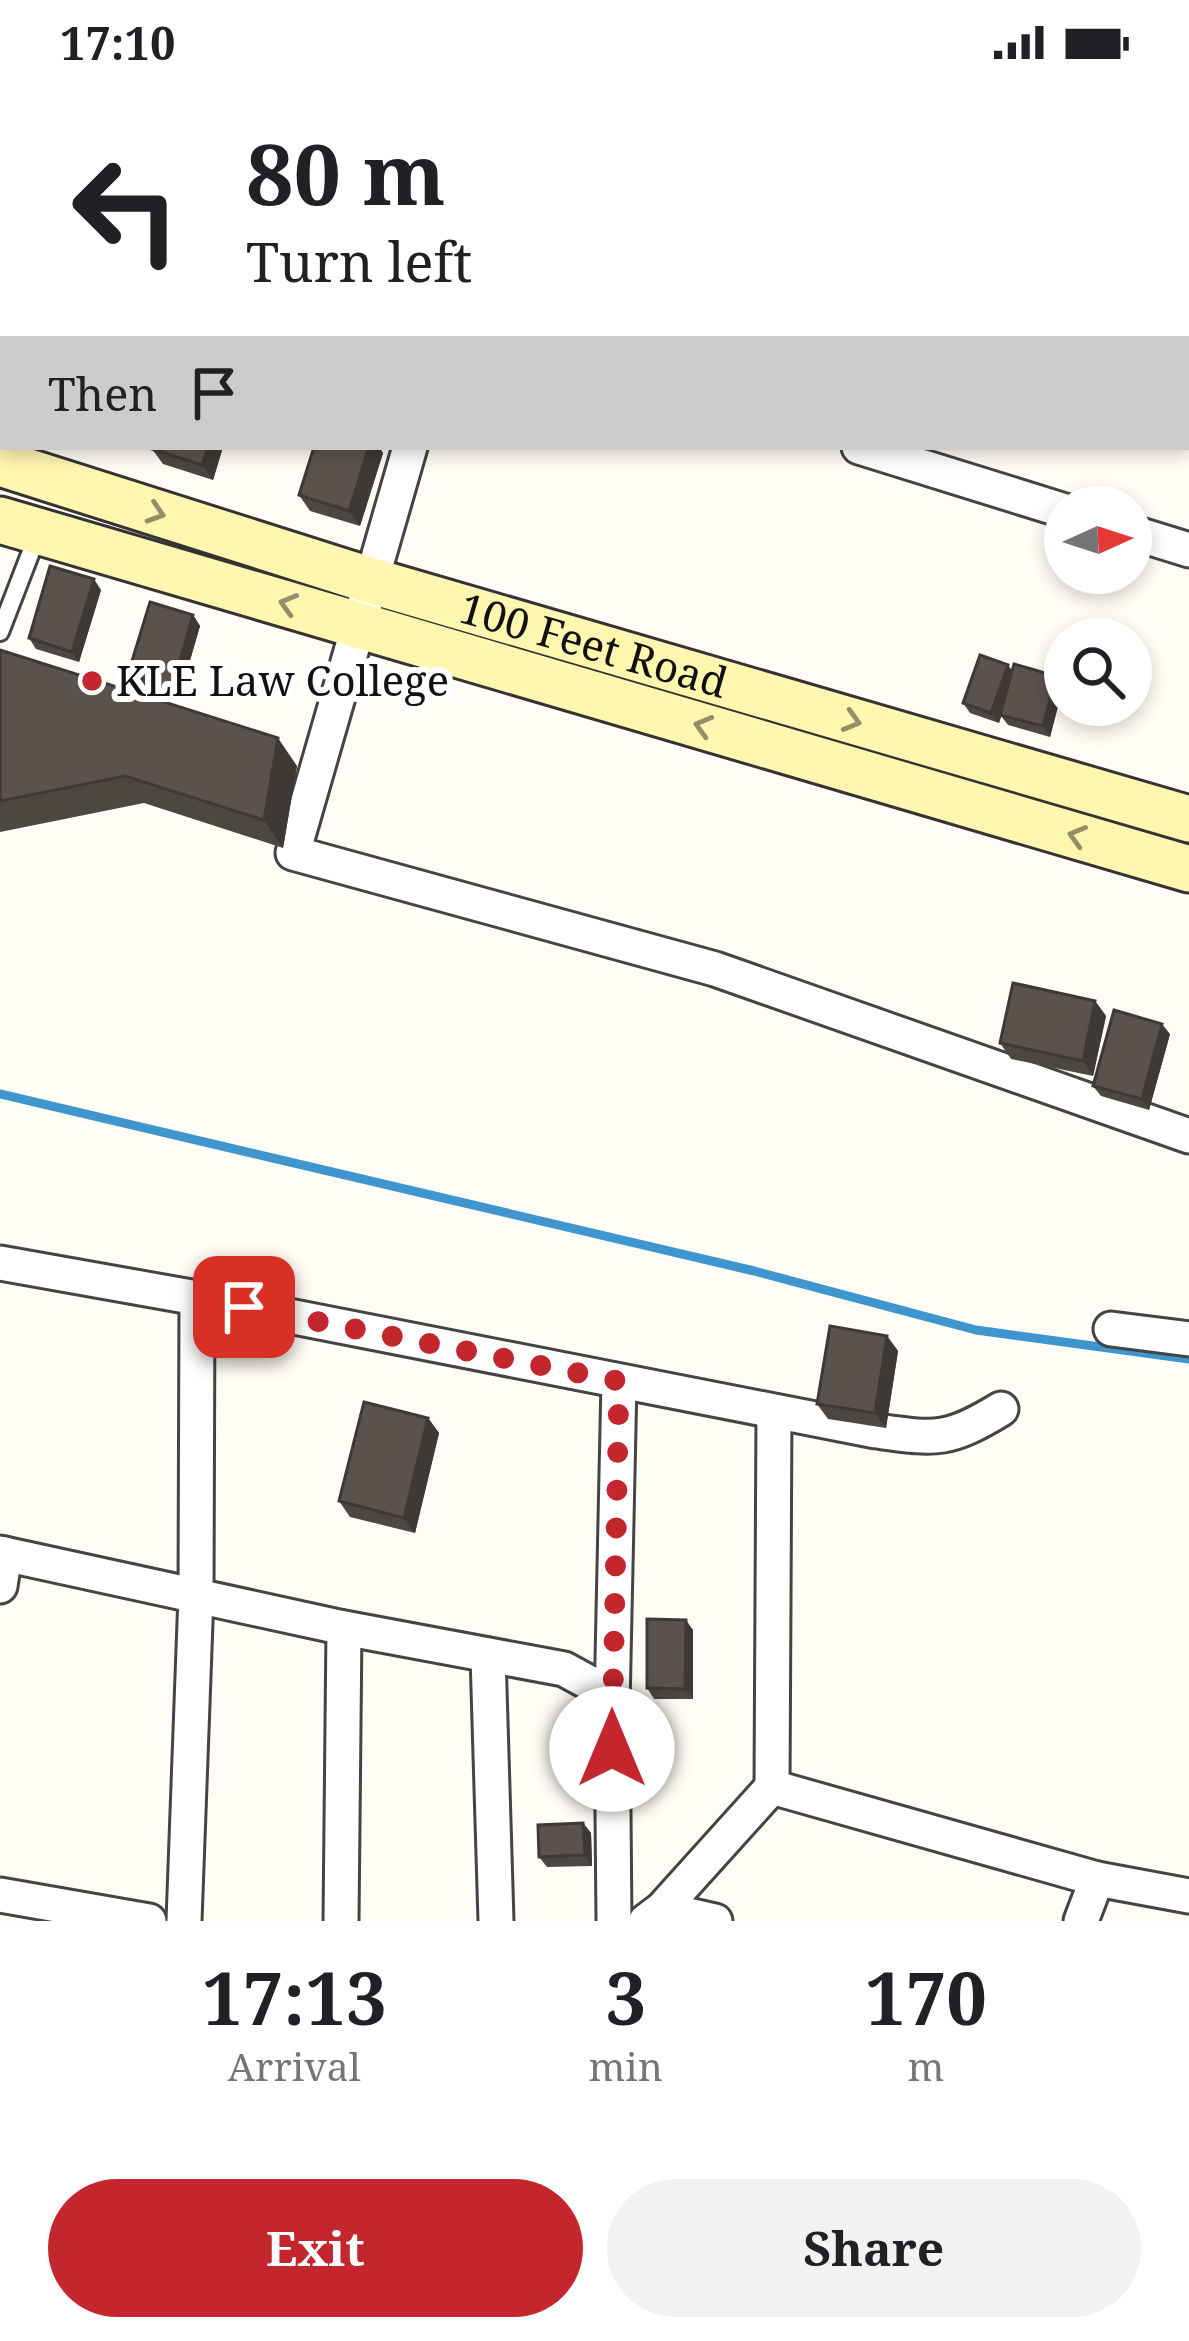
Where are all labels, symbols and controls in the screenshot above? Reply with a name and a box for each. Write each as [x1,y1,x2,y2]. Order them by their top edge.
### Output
text: 17:10 [60,12,175,73]
text: 80 m [246,115,446,230]
icon: left [48,132,204,288]
text: Turn left [246,224,472,298]
icon: arrive [181,360,247,426]
text: Then [48,363,157,424]
north arrow [1044,486,1152,594]
map controls [1044,486,1152,726]
one-way arrow [145,498,166,523]
street label: 100 Feet Road [453,578,735,710]
one-way arrow [279,593,299,618]
button: search [1044,618,1152,726]
place label: KLE Law College [116,651,449,708]
marker: KLE Law College [79,668,105,694]
one-way arrow [841,706,862,731]
one-way arrow [693,715,714,740]
one-way arrow [1067,825,1088,850]
pin [193,1256,295,1358]
icon: arrive [211,1274,277,1340]
position arrow [549,1686,675,1812]
text: 17:13 [202,1948,387,2046]
text: 3 [605,1948,646,2046]
text: 170 [865,1948,987,2046]
text: Arrival [228,2039,361,2092]
text: min [589,2039,663,2092]
text: m [908,2039,944,2092]
button: Exit [48,2179,583,2317]
button: Share [607,2179,1141,2317]

